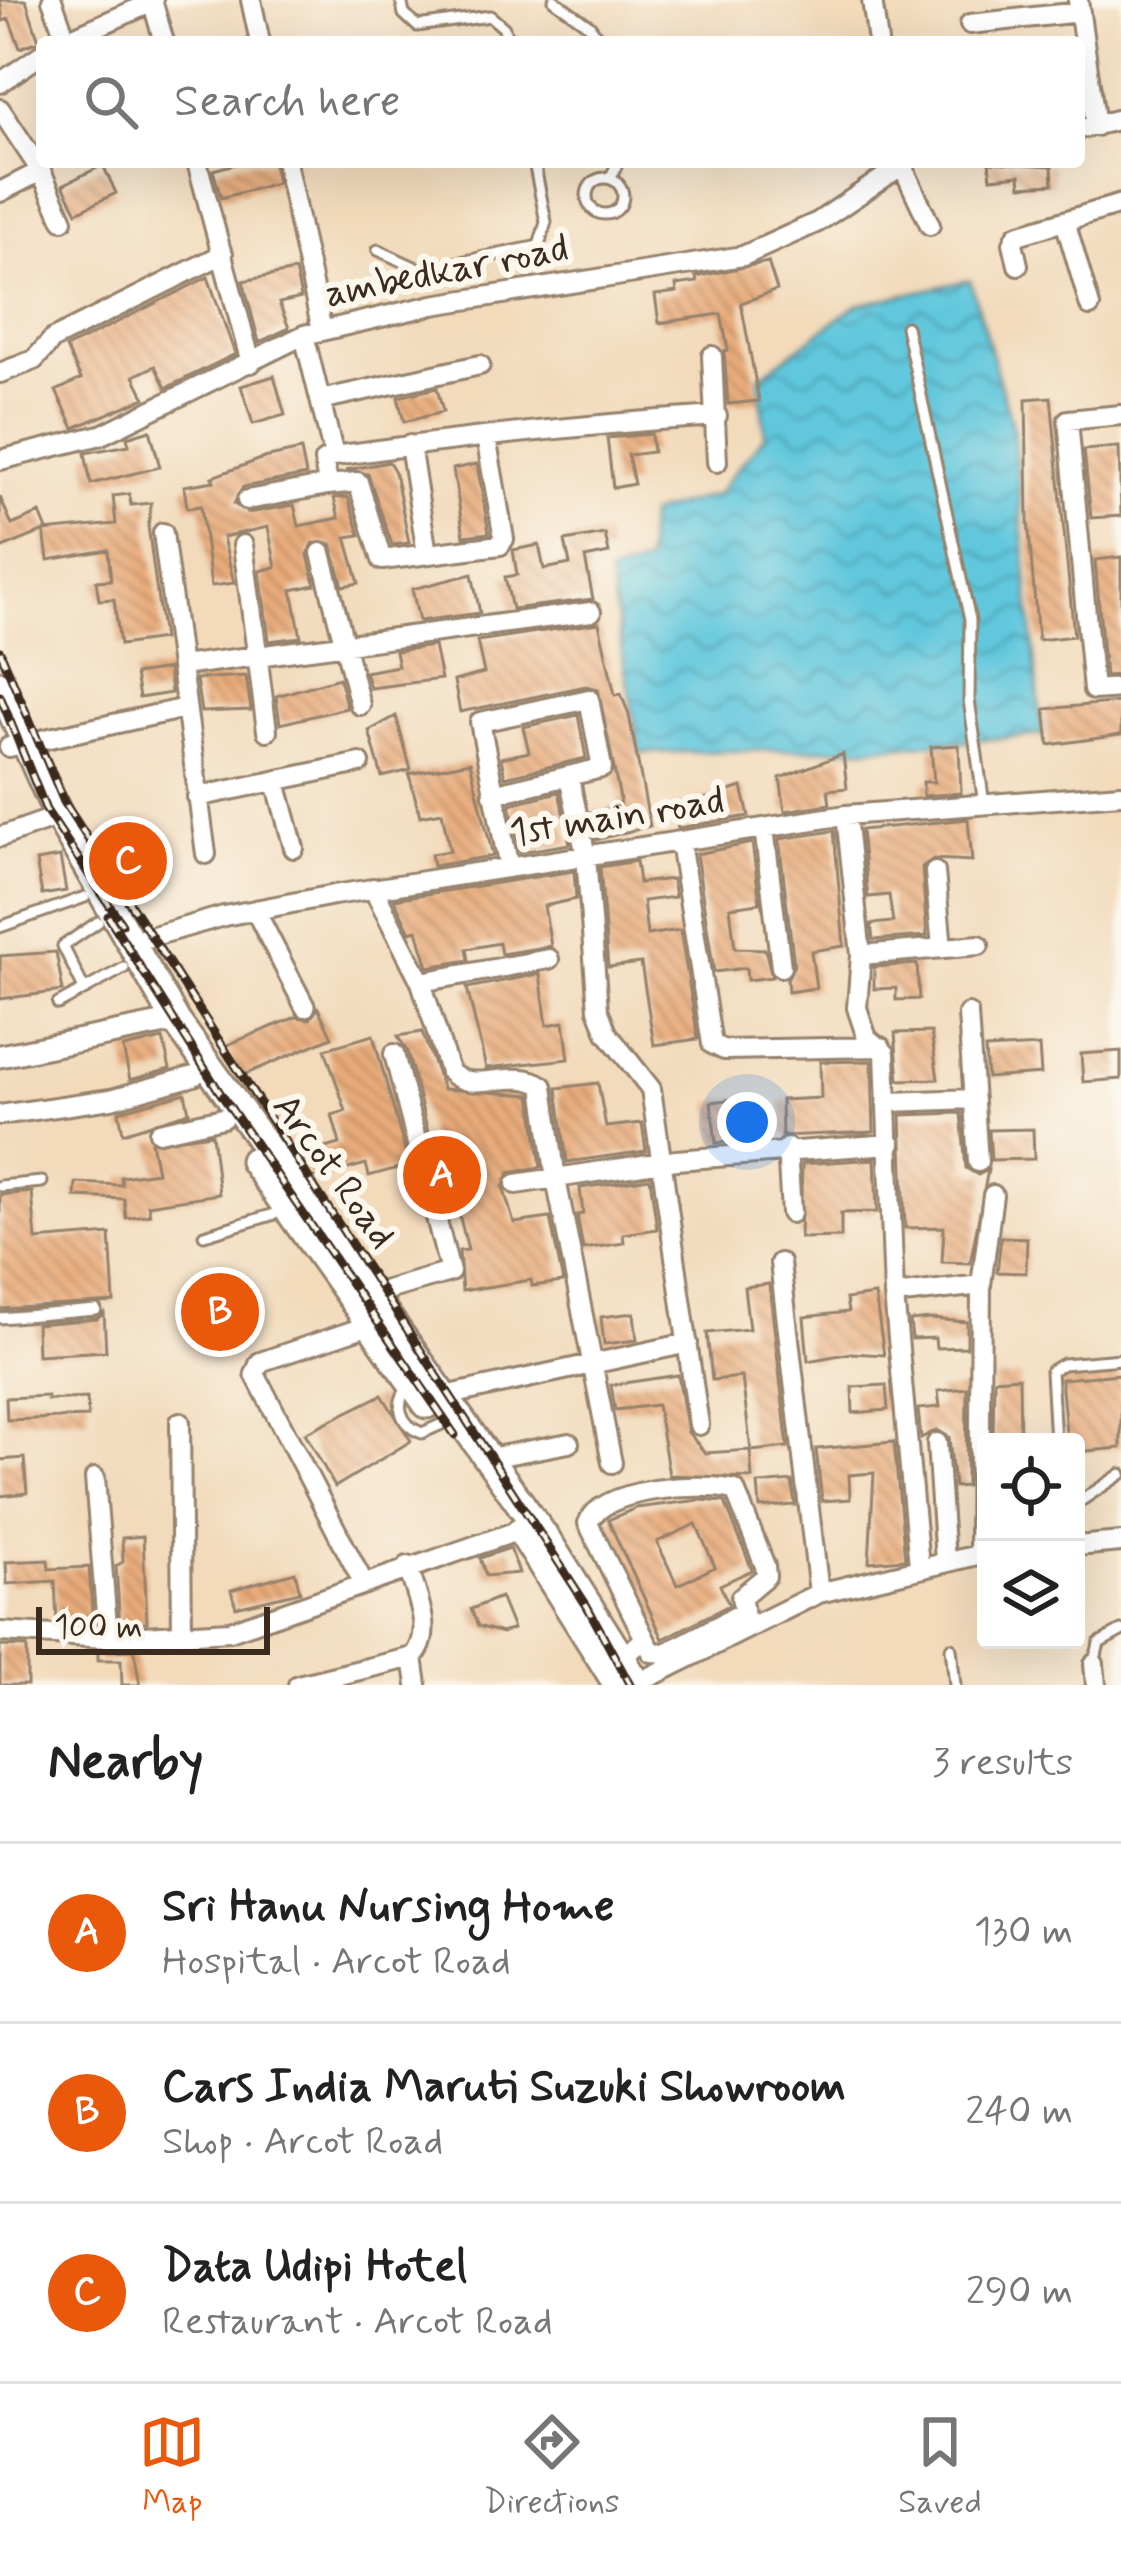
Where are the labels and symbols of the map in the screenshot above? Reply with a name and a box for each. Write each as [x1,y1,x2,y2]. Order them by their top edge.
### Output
street label: ambedkar road [321,223,573,321]
street label: 1st main road [506,776,728,860]
pin: C [89,816,167,906]
street label: Arcot Road [260,1084,406,1260]
your location [717,1092,777,1152]
pin: A [403,1130,481,1220]
pin: B [181,1267,259,1357]
scale bar [36,1601,270,1654]

